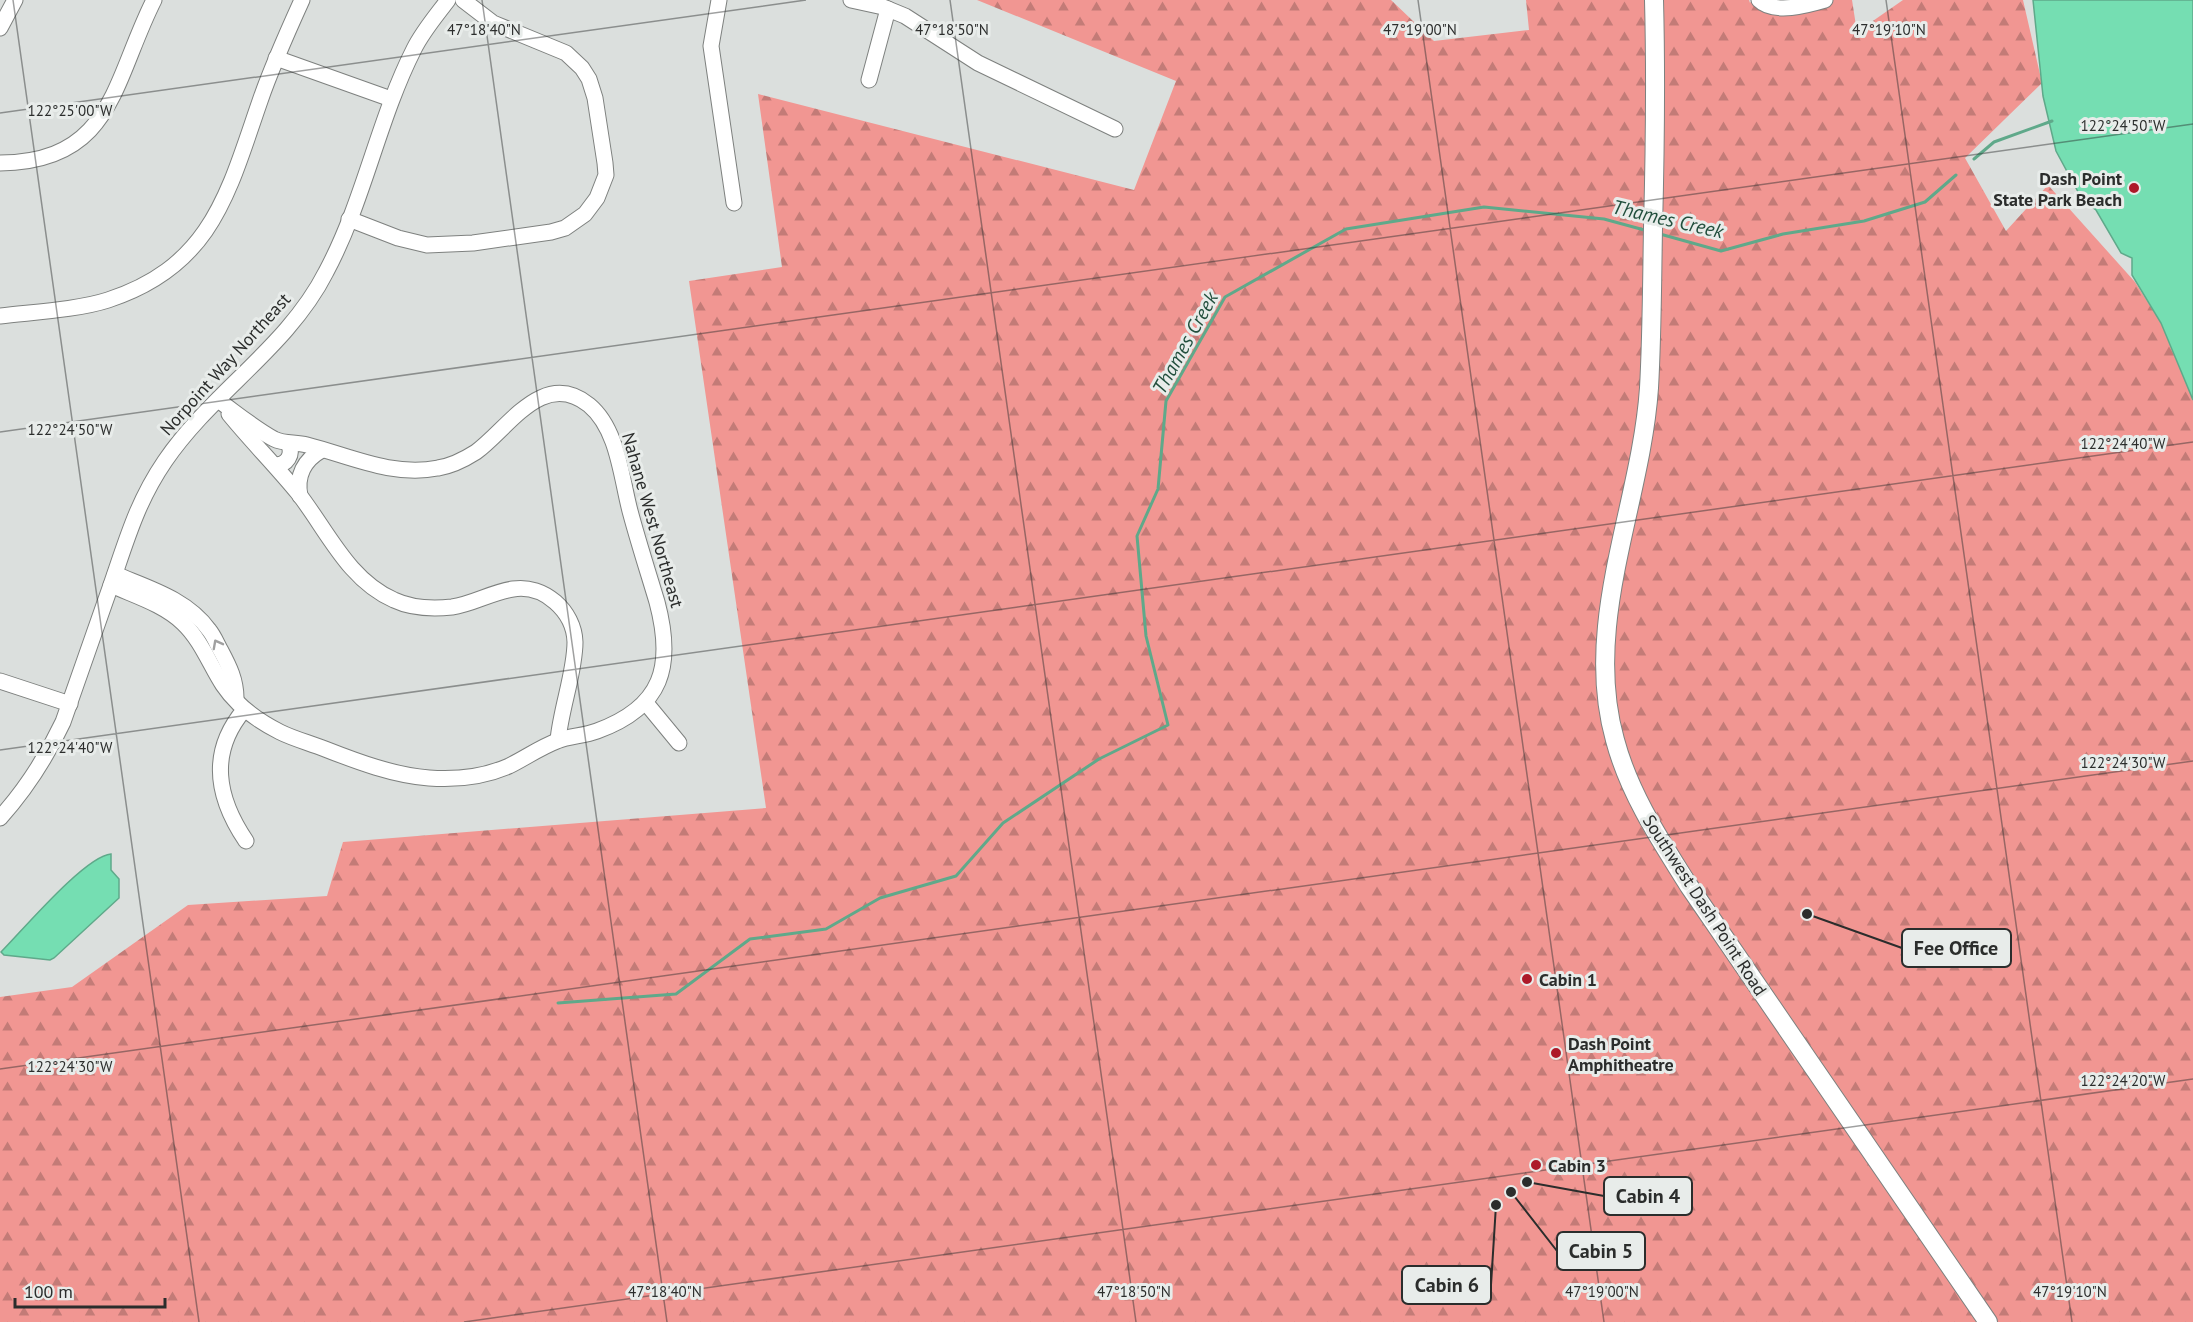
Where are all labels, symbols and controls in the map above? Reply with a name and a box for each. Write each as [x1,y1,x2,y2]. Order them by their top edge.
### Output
text: 47°18'40"N [447,20,521,39]
text: 47°18'50"N [915,20,989,39]
text: 47°19'00"N [1383,20,1457,39]
text: 47°19'10"N [1852,20,1926,39]
text: 122°25'00"W [28,101,113,120]
text: 122°24'50"W [2081,116,2166,135]
place label: Dash Point State Park Beach [1993,167,2123,211]
marker: Dash Point State Park Beach [2127,181,2141,195]
water label: Thames Creek [1610,194,1727,245]
water label: Thames Creek [1146,286,1224,399]
street label: Norpoint Way Northeast [155,288,295,440]
text: 122°24'50"W [28,420,113,439]
street label: Nahane West Northeast [617,430,689,610]
text: 122°24'40"W [2081,434,2166,453]
one-way arrow [213,640,224,650]
text: 122°24'40"W [28,738,113,757]
text: 122°24'30"W [2081,753,2166,772]
street label: Southwest Dash Point Road [1638,810,1772,1000]
callout: Fee Office [1902,929,2011,967]
text: Fee Office [1914,935,1998,961]
place label: Cabin 1 [1539,968,1597,991]
marker: Cabin 1 [1520,972,1534,986]
place label: Dash Point Amphitheatre [1568,1032,1674,1076]
marker: Dash Point Amphitheatre [1549,1046,1563,1060]
text: 122°24'30"W [28,1057,113,1076]
text: 122°24'20"W [2081,1071,2166,1090]
place label: Cabin 3 [1548,1154,1606,1177]
marker: Cabin 3 [1529,1158,1543,1172]
callout: Cabin 4 [1604,1177,1692,1215]
text: Cabin 4 [1616,1183,1681,1209]
callout: Cabin 5 [1557,1232,1645,1270]
text: Cabin 5 [1569,1238,1633,1264]
callout: Cabin 6 [1402,1266,1491,1304]
scale bar [15,1271,165,1309]
text: Cabin 6 [1415,1272,1479,1298]
text: 100 m [24,1280,73,1303]
text: 47°18'40"N [628,1282,702,1301]
text: 47°18'50"N [1097,1282,1171,1301]
text: 47°19'00"N [1565,1282,1639,1301]
text: 47°19'10"N [2033,1282,2107,1301]

